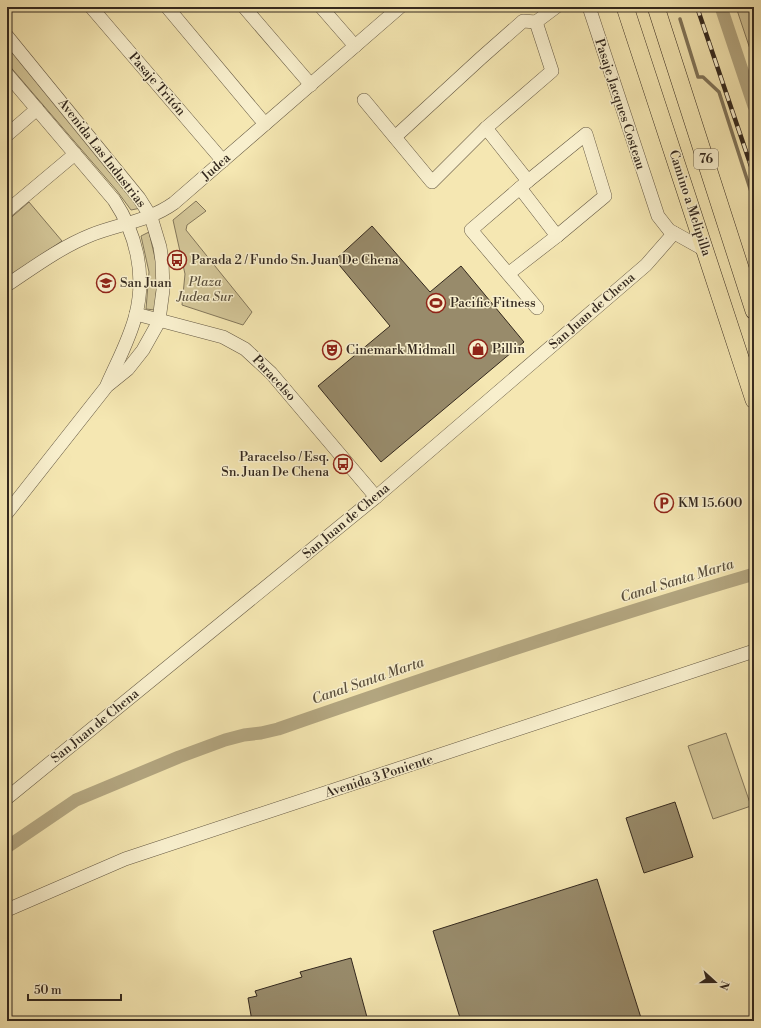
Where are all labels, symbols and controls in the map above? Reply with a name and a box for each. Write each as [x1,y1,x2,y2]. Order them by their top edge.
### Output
street label: Pasaje Jacques Costeau [591,37,649,172]
street label: Pasaje Tritón [125,49,189,119]
street label: Avenida Las Industrias [54,95,150,211]
street label: Camino a Melipilla [665,148,715,258]
road number: 76 [694,149,718,169]
street label: Judea [197,150,234,185]
bus stop icon: Parada 2 / Fundo Sn. Juan De Chena [166,249,188,271]
place label: Parada 2 / Fundo Sn. Juan De Chena [191,252,399,268]
street label: San Juan de Chena [546,269,639,353]
school or university icon: San Juan [95,272,117,294]
park label: Plaza Judea Sur [175,274,233,305]
place label: San Juan [120,275,172,291]
sports icon: Pacific Fitness [425,292,447,314]
place label: Pacific Fitness [450,295,536,311]
shop icon: Pillin [467,338,489,360]
theatre icon: Cinemark Midmall [321,339,343,361]
place label: Pillin [492,341,525,357]
place label: Cinemark Midmall [346,342,455,358]
street label: Paracelso [249,352,299,404]
place label: Paracelso / Esq. Sn. Juan De Chena [221,449,329,480]
bus stop icon: Paracelso / Esq. Sn. Juan De Chena [332,453,354,475]
street label: San Juan de Chena [299,480,393,562]
parking icon: KM 15.600 [653,492,675,514]
place label: KM 15.600 [678,495,743,511]
water label: Canal Santa Marta [618,555,736,607]
water label: Canal Santa Marta [309,653,427,709]
street label: San Juan de Chena [48,685,143,766]
street label: Avenida 3 Poniente [322,751,435,801]
north arrow [695,962,735,1002]
scale bar [28,976,121,1002]
text: N [715,979,731,992]
text: 50 m [34,983,62,998]

